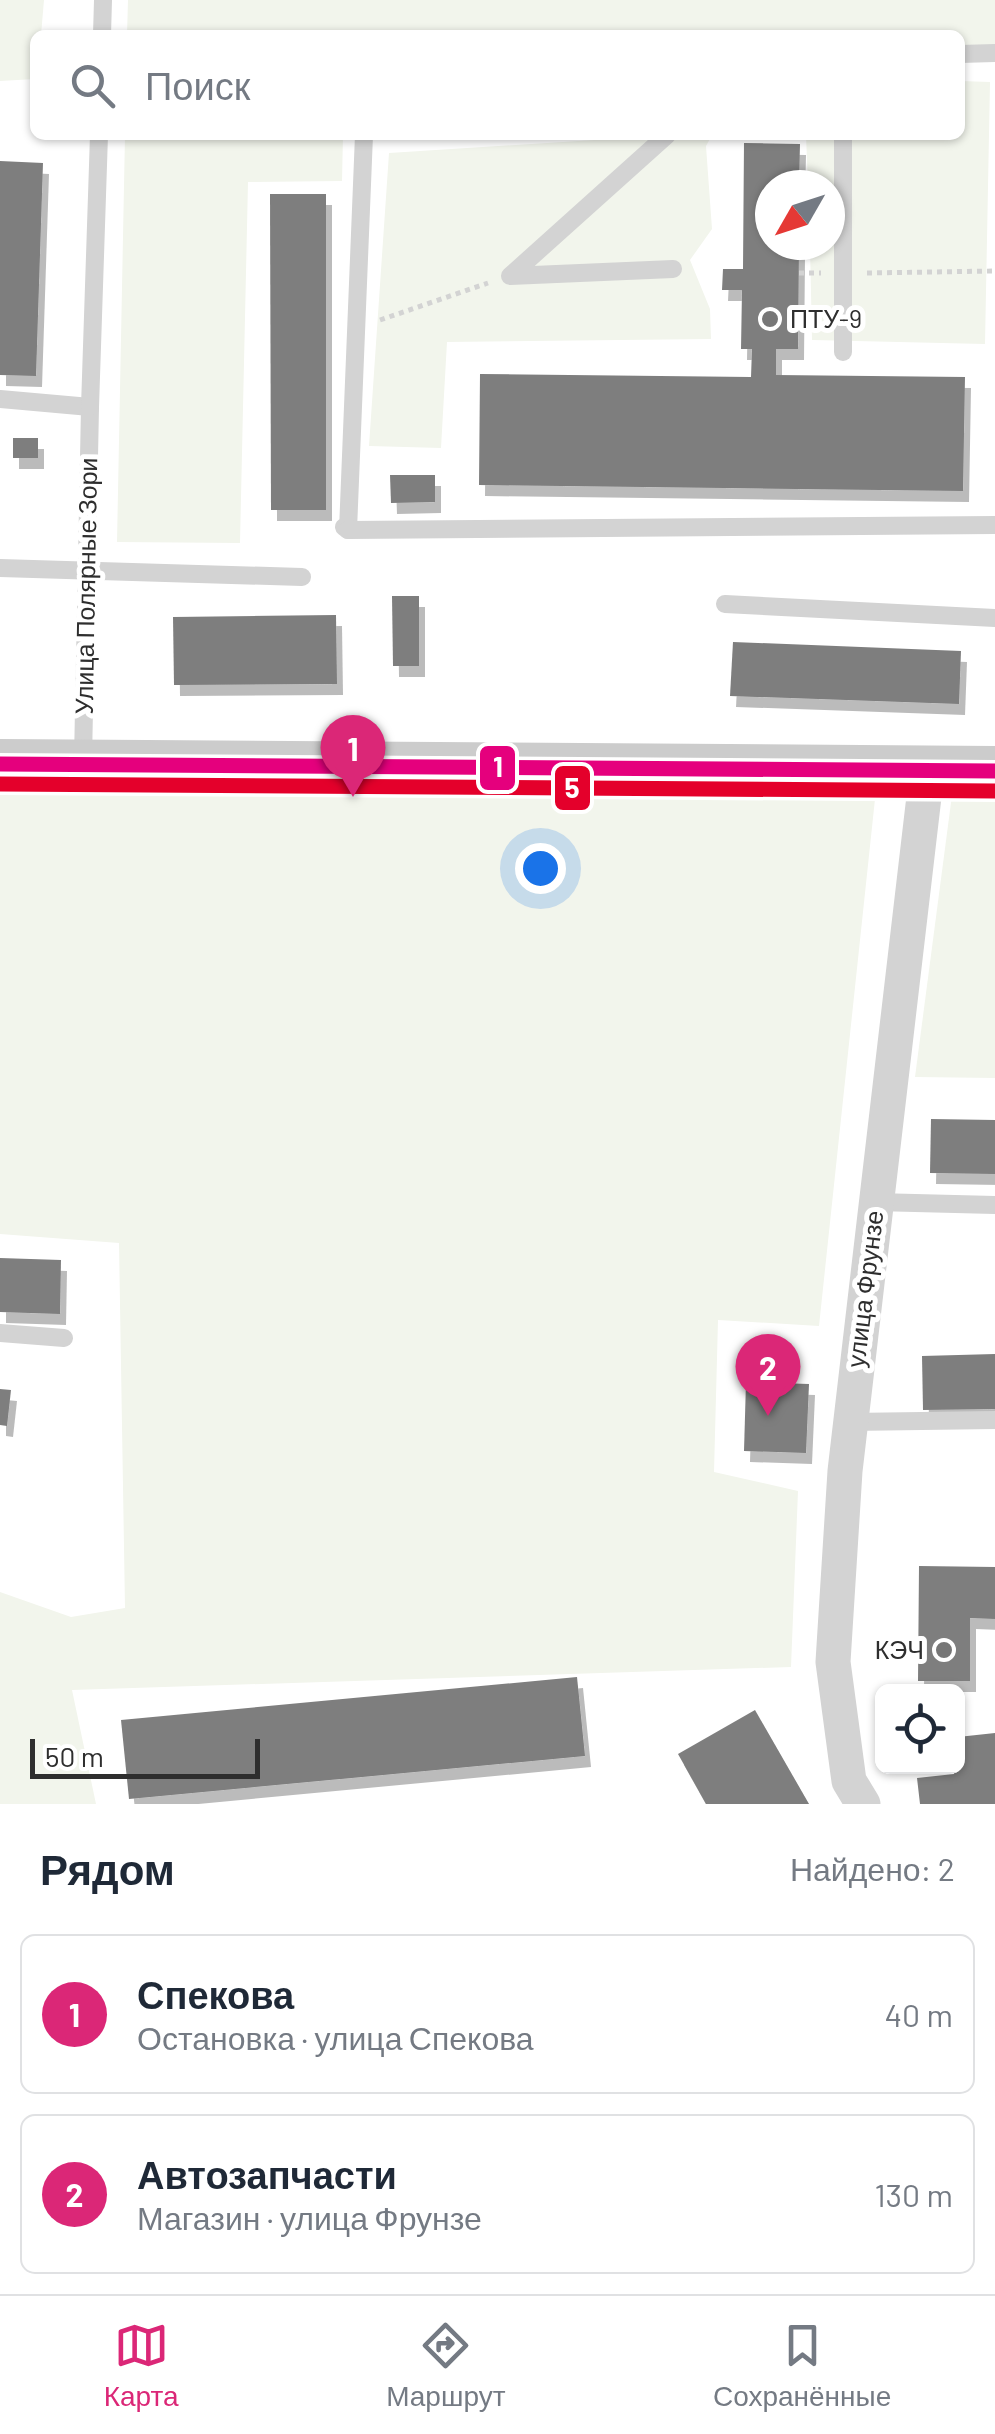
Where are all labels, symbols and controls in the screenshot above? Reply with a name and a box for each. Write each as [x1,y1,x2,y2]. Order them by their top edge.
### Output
search box [30,30,965,140]
icon: search [65,58,120,113]
text: Поиск [145,62,250,108]
north arrow [755,170,845,260]
place label: ПТУ-9 [790,303,862,333]
marker: ПТУ-9 [759,308,781,330]
street label: Улица Полярные Зори [68,457,102,715]
pin: 1 [320,714,386,797]
line badge: 1 [478,744,517,792]
text: 1 [493,749,503,783]
line badge: 5 [553,764,592,812]
text: 5 [564,770,580,804]
your location [515,843,566,894]
street label: улица Фрунзе [840,1209,889,1369]
pin: 2 [736,1334,800,1416]
place label: КЭЧ [875,1634,924,1664]
marker: КЭЧ [933,1639,955,1661]
map controls [875,1684,965,1774]
button: locate [875,1684,965,1774]
scale bar [30,1734,260,1778]
text: 50 m [45,1739,104,1773]
text: Рядом [40,1843,175,1893]
text: Найдено: 2 [790,1849,955,1887]
text: Спекова [137,1971,294,2017]
text: 1 [69,1995,80,2033]
text: 40 m [884,1995,953,2033]
text: Остановка · улица Спекова [137,2018,534,2056]
text: Автозапчасти [137,2151,397,2197]
text: 2 [66,2175,83,2213]
text: 130 m [874,2175,953,2213]
text: Магазин · улица Фрунзе [137,2198,482,2236]
tab: Карта [104,2318,179,2413]
tab: Маршрут [386,2318,505,2413]
tab: Сохранённые [713,2318,891,2413]

